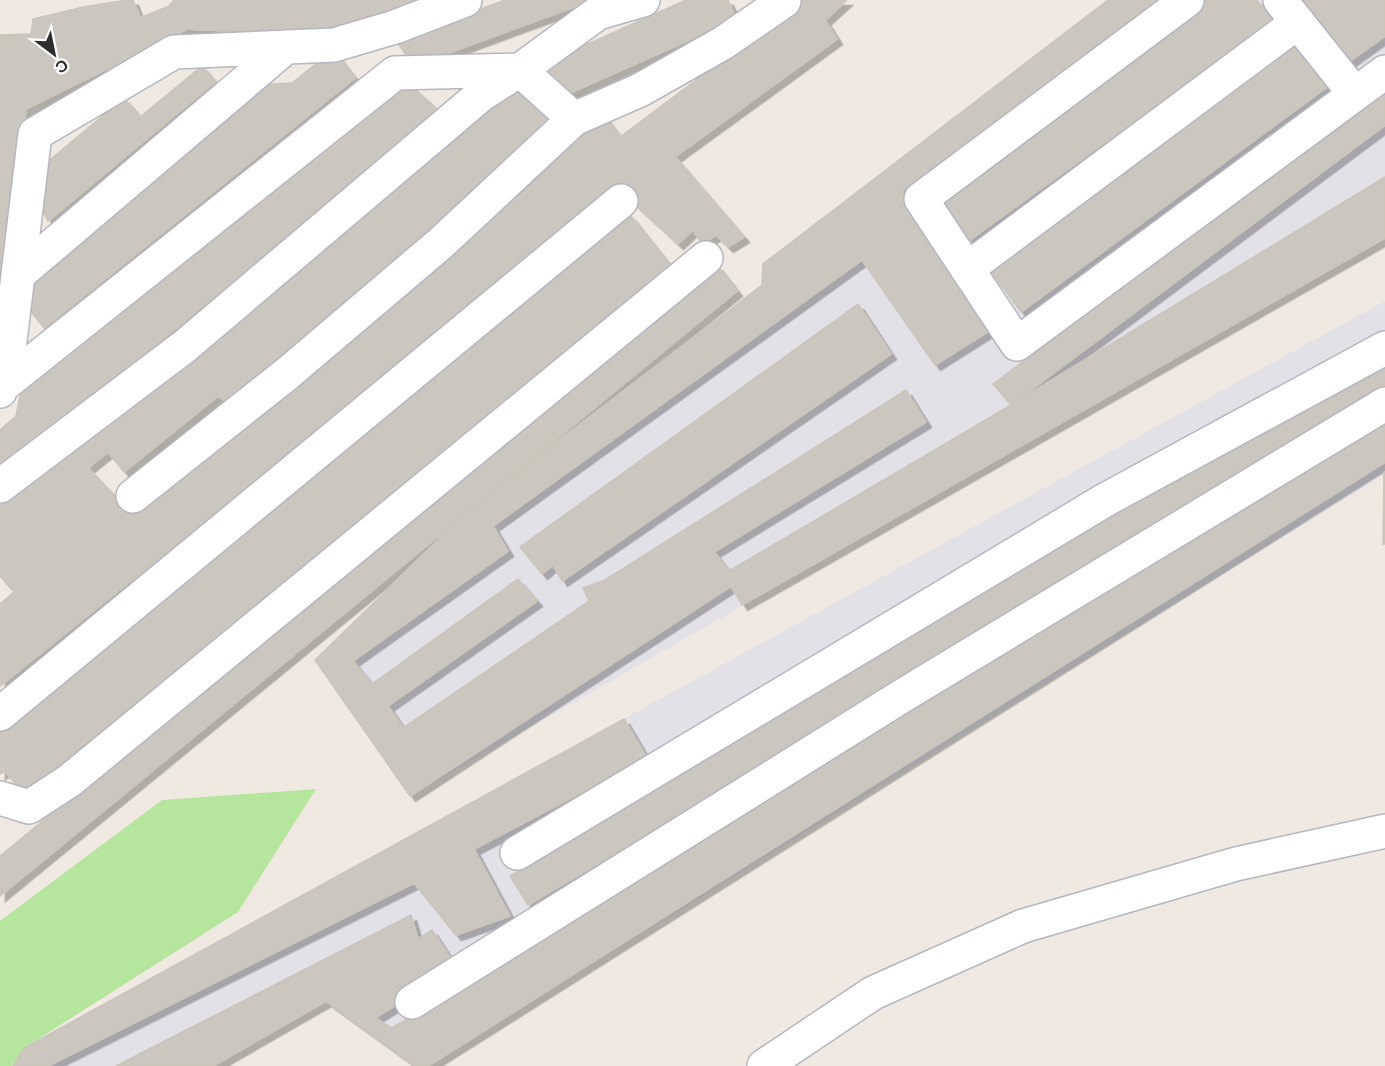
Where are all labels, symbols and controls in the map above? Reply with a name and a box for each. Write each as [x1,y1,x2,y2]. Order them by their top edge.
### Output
north arrow [24,24,84,84]
text: С [51,55,72,78]

